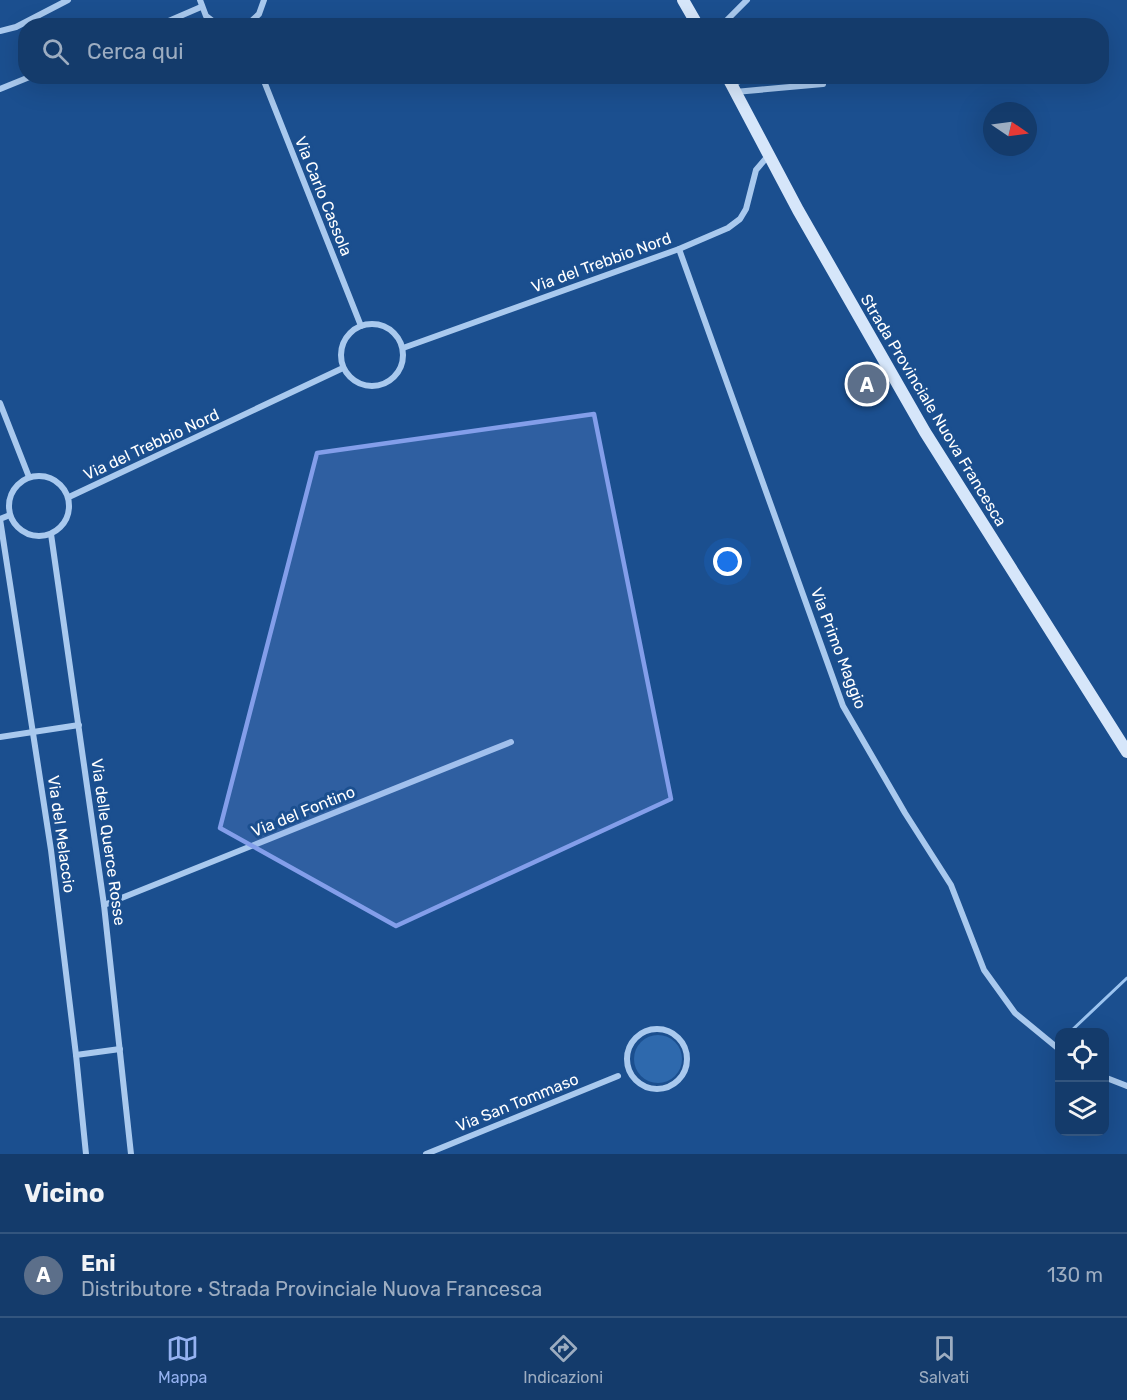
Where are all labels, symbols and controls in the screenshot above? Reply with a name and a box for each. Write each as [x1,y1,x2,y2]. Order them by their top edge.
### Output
search box [18,18,1109,84]
icon: search [39,35,72,68]
text: Cerca qui [87,38,183,65]
north arrow [983,102,1037,156]
street label: Via Carlo Cassola [291,134,356,259]
street label: Via del Trebbio Nord [529,228,674,297]
street label: Strada Provinciale Nuova Francesca [857,291,1011,530]
pin: A [848,362,886,406]
street label: Via del Trebbio Nord [80,405,222,484]
your location [713,547,742,576]
street label: Via Primo Maggio [807,585,870,711]
street label: Via delle Querce Rosse [87,758,130,927]
street label: Via del Melaccio [44,774,79,894]
street label: Via del Fontino [249,782,358,841]
map controls [1055,1028,1109,1136]
button: locate [1055,1028,1109,1082]
street label: Via San Tommaso [453,1069,581,1136]
button: layers [1055,1082,1109,1136]
text: Vicino [24,1178,105,1209]
text: Eni [81,1250,116,1277]
text: A [36,1263,51,1287]
text: 130 m [1047,1263,1103,1287]
text: Distributore · Strada Provinciale Nuova Francesca [81,1277,542,1301]
tab: Mappa [158,1332,207,1387]
tab: Indicazioni [523,1332,603,1387]
tab: Salvati [919,1332,969,1387]

